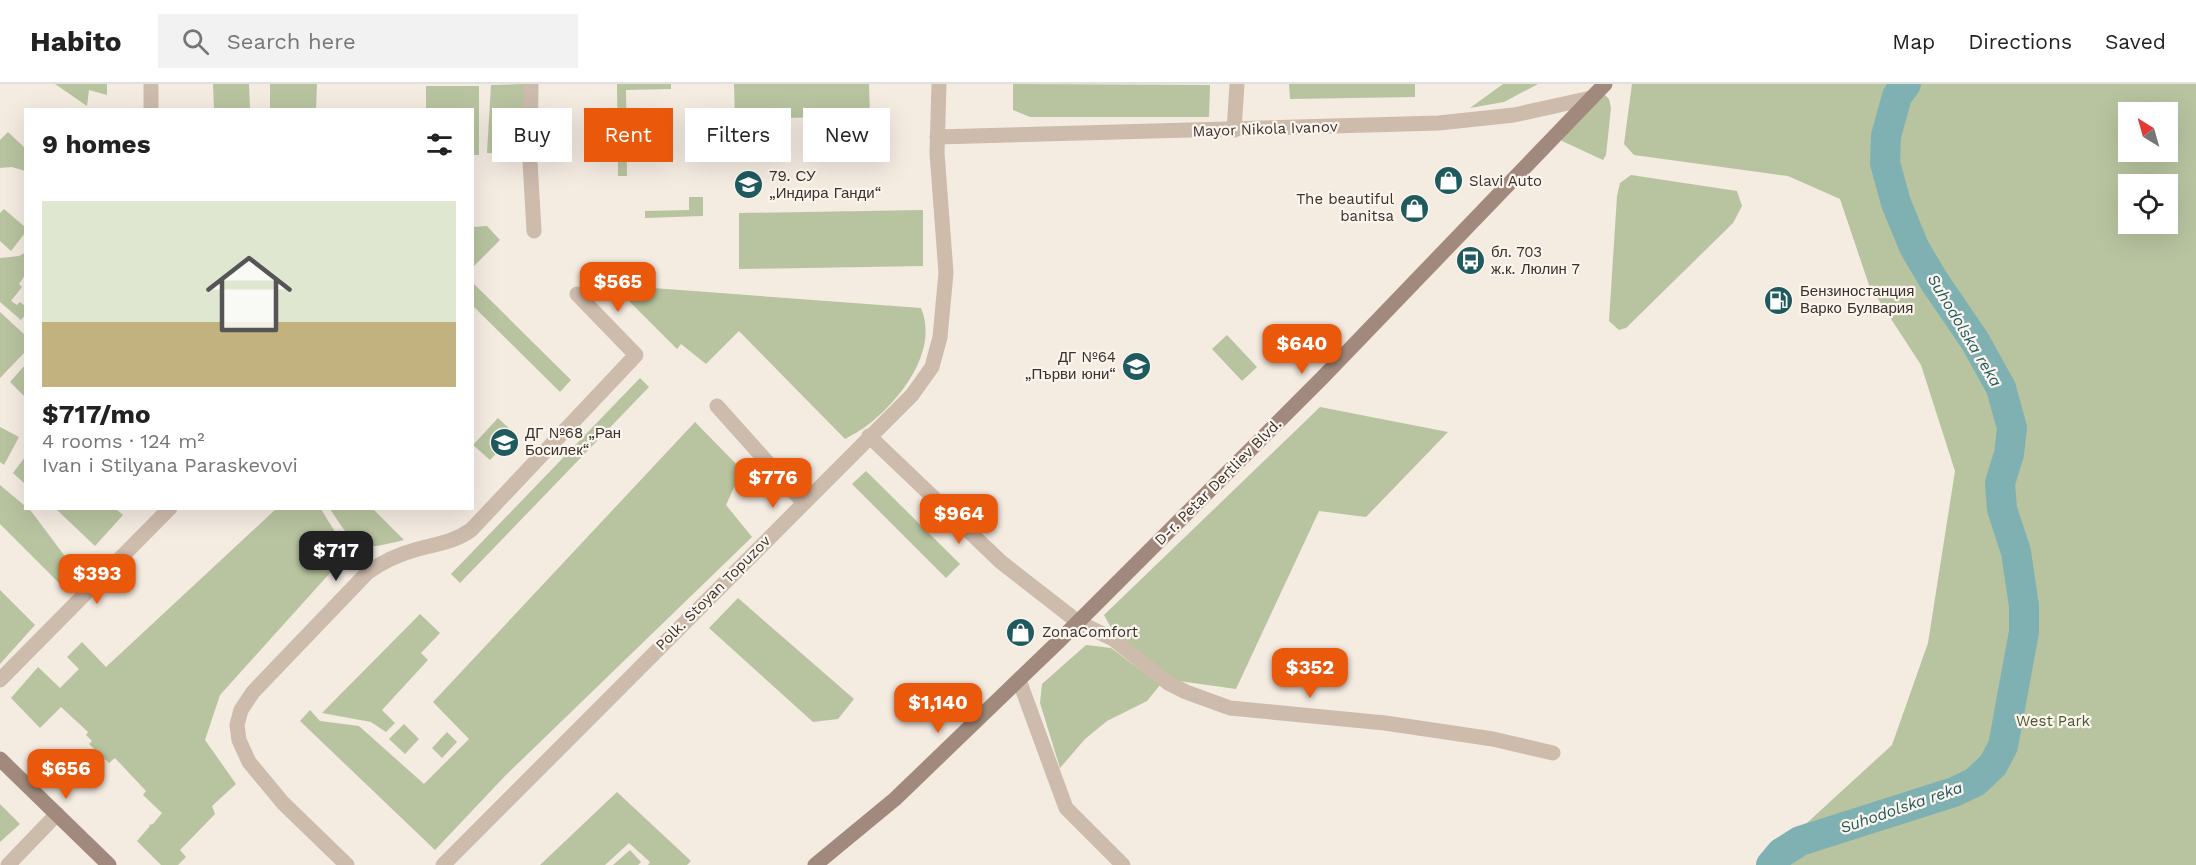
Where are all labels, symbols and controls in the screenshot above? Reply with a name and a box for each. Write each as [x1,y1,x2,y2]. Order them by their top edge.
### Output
search box [158,14,578,68]
text: Habito [30,25,122,58]
icon: search [179,25,212,58]
text: Search here [227,29,356,54]
text: Map [1892,29,1935,54]
text: Directions [1968,29,2072,54]
text: Saved [2105,29,2166,54]
north arrow [2118,102,2178,162]
map controls [2118,102,2178,234]
chip: Buy [492,108,572,162]
chip: Rent [584,108,673,162]
chip: Filters [685,108,791,162]
chip: New [803,108,890,162]
street label: Mayor Nikola Ivanov [1192,117,1338,141]
icon: filters [423,128,456,161]
text: 9 homes [42,129,151,159]
shop icon: Slavi Auto [1432,165,1464,197]
place label: 79. СУ „Индира Ганди“ [769,167,881,202]
school or university icon: 79. СУ „Индира Ганди“ [732,169,764,201]
place label: Slavi Auto [1469,172,1542,190]
button: locate [2118,174,2178,234]
place label: The beautiful banitsa [1296,190,1395,225]
shop icon: The beautiful banitsa [1399,192,1431,224]
icon: home [195,240,303,348]
place label: бл. 703 ж.к. Люлин 7 [1491,243,1580,278]
bus stop icon: бл. 703 ж.к. Люлин 7 [1454,245,1486,277]
pin: $565 [582,262,654,313]
text: $565 [594,269,642,293]
water label: Suhodolska reka [1923,270,2006,390]
place label: Бензиностанция Варко Булвария [1800,282,1914,317]
fuel station icon: Бензиностанция Варко Булвария [1763,284,1795,316]
pin: $640 [1266,324,1338,375]
text: $640 [1277,331,1327,355]
place label: ДГ №64 „Първи юни“ [1025,348,1116,383]
school or university icon: ДГ №64 „Първи юни“ [1121,350,1153,382]
text: $717/mo [42,399,151,429]
street label: D-r. Petar Dertliev Blvd. [1151,415,1285,549]
place label: ДГ №68 „Ран Босилек“ [525,424,621,459]
school or university icon: ДГ №68 „Ран Босилек“ [488,426,520,458]
text: 4 rooms · 124 m² [42,429,205,453]
text: Ivan i Stilyana Paraskevovi [42,453,298,477]
pin: $776 [737,458,809,509]
text: $776 [749,465,797,489]
pin: $964 [923,494,995,545]
text: $964 [934,501,984,525]
pin: $717 [300,531,372,582]
street label: Polk. Stoyan Topuzov [652,532,774,654]
text: $717 [313,538,359,562]
pin: $393 [61,554,133,605]
text: $393 [73,561,121,585]
shop icon: ZonaComfort [1005,616,1037,648]
place label: ZonaComfort [1042,623,1139,641]
pin: $352 [1274,648,1346,699]
text: $352 [1286,655,1334,679]
pin: $1,140 [889,683,987,734]
text: $1,140 [908,690,968,714]
park label: West Park [2016,712,2091,730]
pin: $656 [30,749,102,800]
text: $656 [41,756,91,780]
water label: Suhodolska reka [1838,778,1965,837]

